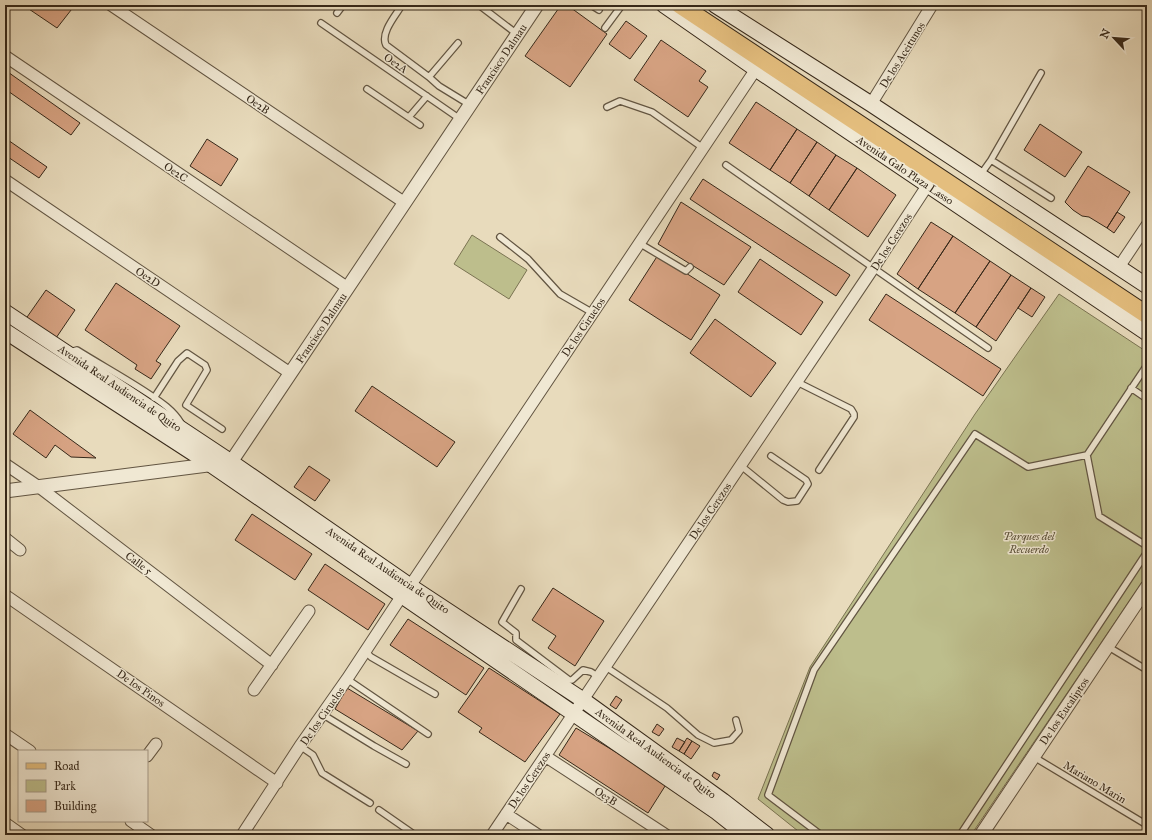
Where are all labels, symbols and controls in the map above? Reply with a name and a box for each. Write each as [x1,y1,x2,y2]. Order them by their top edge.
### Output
north arrow [1094,18,1134,58]
street label: De los Aceitunos [877,20,928,91]
street label: Francisco Dalmau [473,22,530,97]
text: N [1098,26,1114,41]
street label: Oe2A [381,51,411,76]
street label: Oe2B [243,92,272,117]
street label: Avenida Galo Plaza Lasso [853,133,956,208]
street label: Oe2C [161,160,190,185]
street label: De los Cerezos [868,211,915,273]
street label: Oe2D [133,264,163,291]
street label: Francisco Dalmau [293,291,350,366]
street label: De los Ciruelos [559,295,608,359]
street label: Avenida Real Audiencia de Quito [55,342,184,435]
street label: De los Cerezos [687,480,734,542]
street label: Avenida Real Audiencia de Quito [323,524,452,617]
park label: Parques del Recuerdo [1003,530,1056,556]
street label: Calle 5 [123,549,155,578]
street label: De los Pinos [114,667,167,710]
street label: De los Eucaliptos [1037,675,1092,748]
street label: De los Ciruelos [297,685,347,748]
street label: Avenida Real Audiencia de Quito [592,705,719,802]
street label: De los Cerezos [506,749,553,811]
legend [18,750,148,822]
text: Road [54,759,80,773]
street label: Mariano Marin [1061,759,1128,806]
text: Park [54,779,76,793]
street label: Oe3B [592,784,620,809]
text: Building [54,799,97,814]

